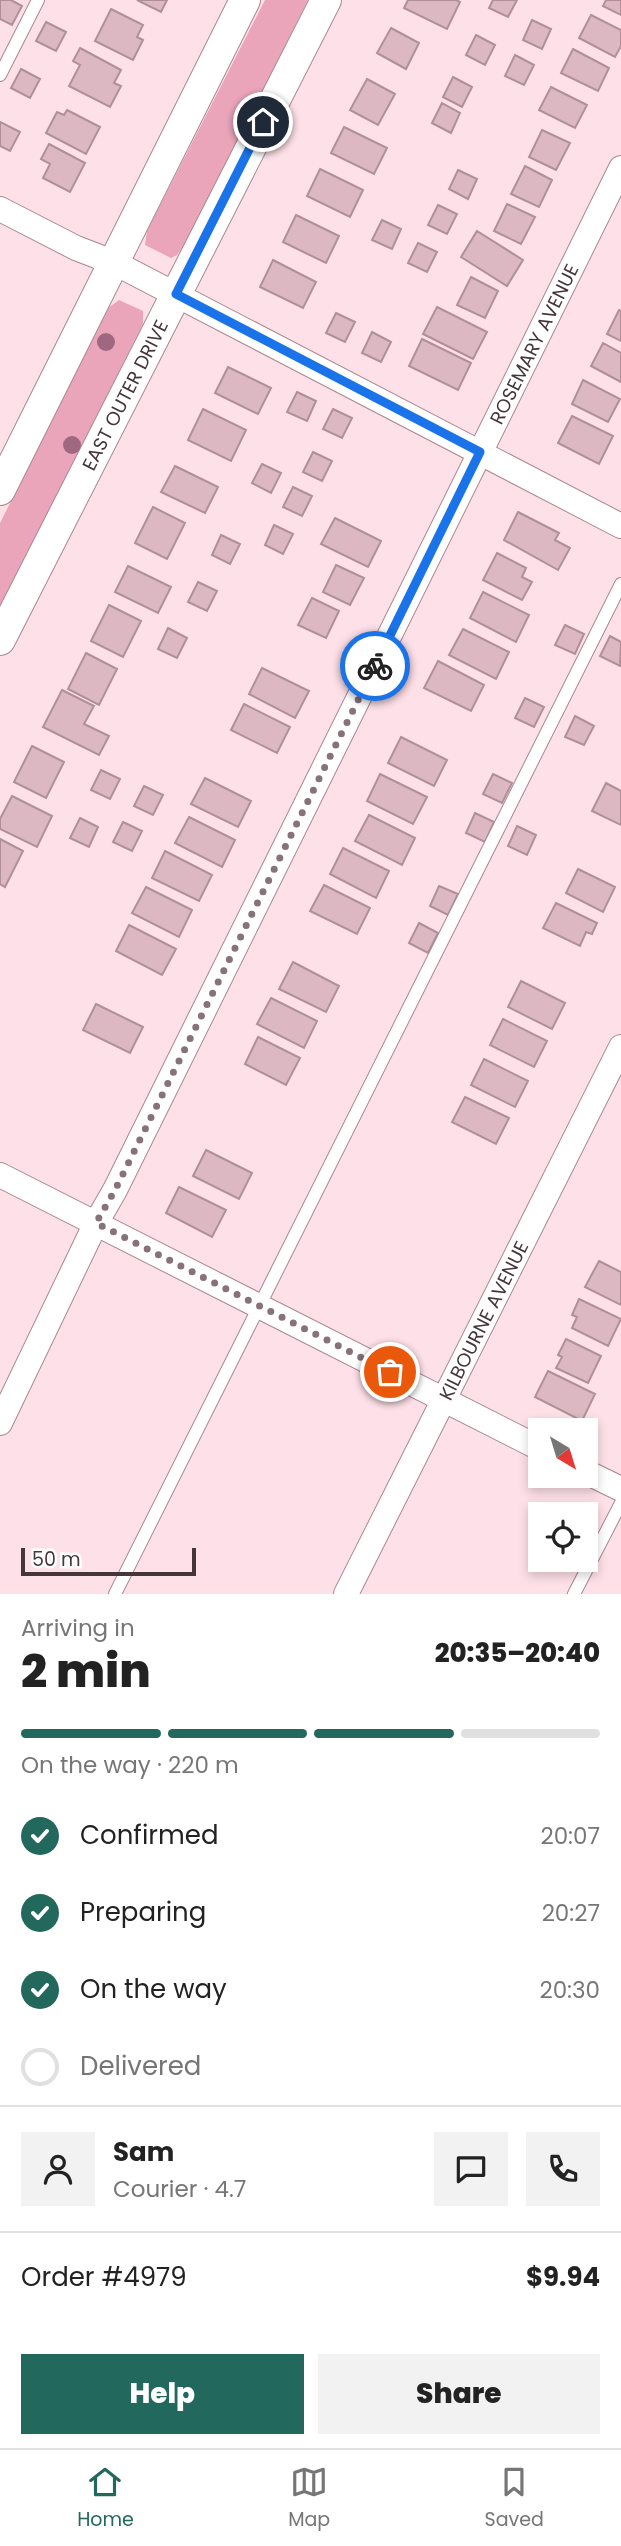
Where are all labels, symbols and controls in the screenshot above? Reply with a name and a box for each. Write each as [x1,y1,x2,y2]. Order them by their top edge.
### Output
pin [233,92,293,152]
icon: home [244,103,282,141]
street label: ROSEMARY AVENUE [483,259,585,429]
street label: EAST OUTER DRIVE [75,315,174,475]
courier [340,631,410,701]
icon: bike [356,647,394,685]
street label: KILBOURNE AVENUE [432,1236,535,1405]
pin [360,1342,420,1402]
icon: bag [371,1353,409,1391]
north arrow [528,1418,598,1488]
map controls [528,1418,598,1572]
button: locate [528,1502,598,1572]
scale bar [21,1545,196,1577]
text: 50 m [32,1546,81,1573]
text: Arriving in [21,1612,135,1644]
text: 20:35–20:40 [435,1635,600,1671]
text: 2 min [21,1639,151,1703]
text: On the way · 220 m [21,1749,239,1781]
icon: check [21,1817,59,1855]
text: Confirmed [80,1817,218,1853]
text: 20:07 [540,1820,600,1852]
icon: check [21,1894,59,1932]
text: Preparing [80,1894,206,1930]
text: 20:27 [542,1897,600,1929]
icon: check [21,1971,59,2009]
text: On the way [80,1971,227,2007]
text: 20:30 [539,1974,600,2006]
text: Delivered [80,2048,201,2084]
button: person [21,2132,95,2206]
button: chat [434,2132,508,2206]
button: phone [526,2132,600,2206]
text: Sam [113,2134,174,2170]
text: Courier · 4.7 [113,2173,246,2205]
text: Order #4979 [21,2259,187,2295]
text: $9.94 [526,2259,600,2295]
button: Help [21,2354,304,2434]
button: Share [318,2354,600,2434]
tab: Home [77,2463,134,2534]
tab: Map [288,2463,330,2534]
tab: Saved [485,2463,544,2534]

